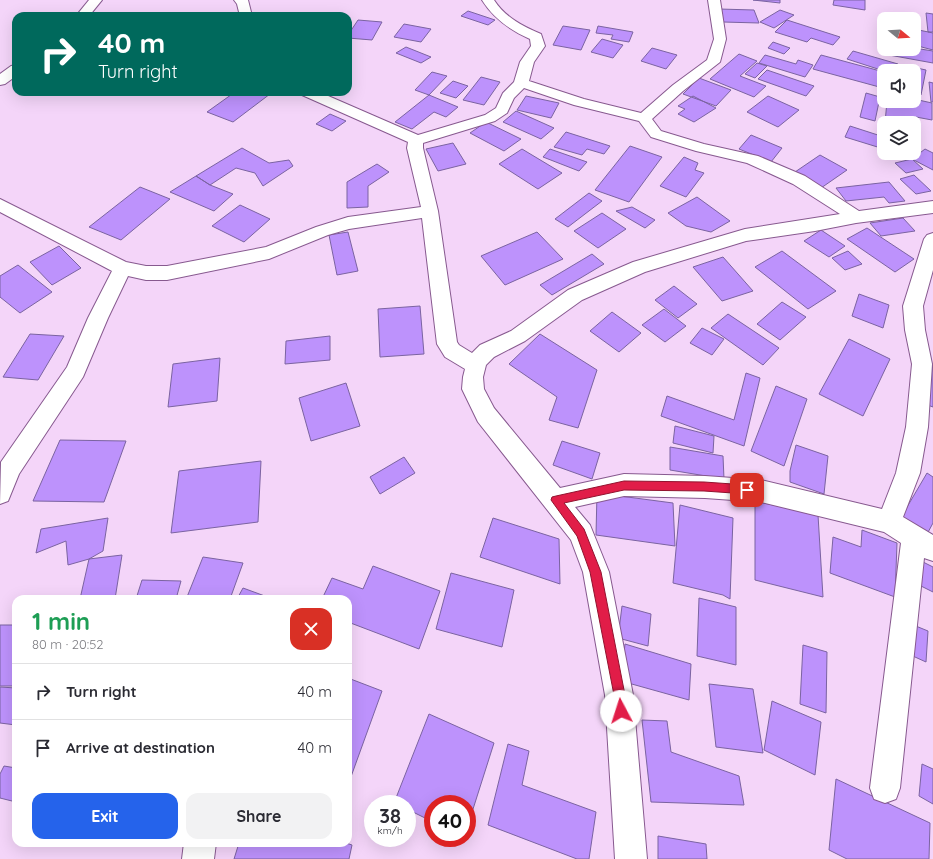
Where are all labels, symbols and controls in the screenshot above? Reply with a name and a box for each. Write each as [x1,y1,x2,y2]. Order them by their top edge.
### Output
north arrow [877,12,921,56]
map controls [877,12,921,160]
text: 40 m [98,25,165,60]
icon: right [32,28,84,80]
text: Turn right [98,60,178,83]
button: sound [877,64,921,108]
button: layers [877,116,921,160]
pin [730,473,764,507]
icon: arrive [736,479,758,501]
text: 1 min [32,606,90,636]
button: close [290,608,332,650]
text: 80 m · 20:52 [32,636,103,652]
icon: right [32,681,54,703]
text: Turn right [66,682,137,701]
text: 40 m [297,682,332,701]
position arrow [600,690,642,732]
icon: arrive [32,737,54,759]
text: Arrive at destination [66,738,215,757]
text: 40 m [297,738,332,757]
button: Exit [32,793,178,839]
button: Share [186,793,332,839]
speed limit sign: 40 [424,795,476,847]
text: 38 [379,803,401,828]
text: km/h [377,824,403,837]

